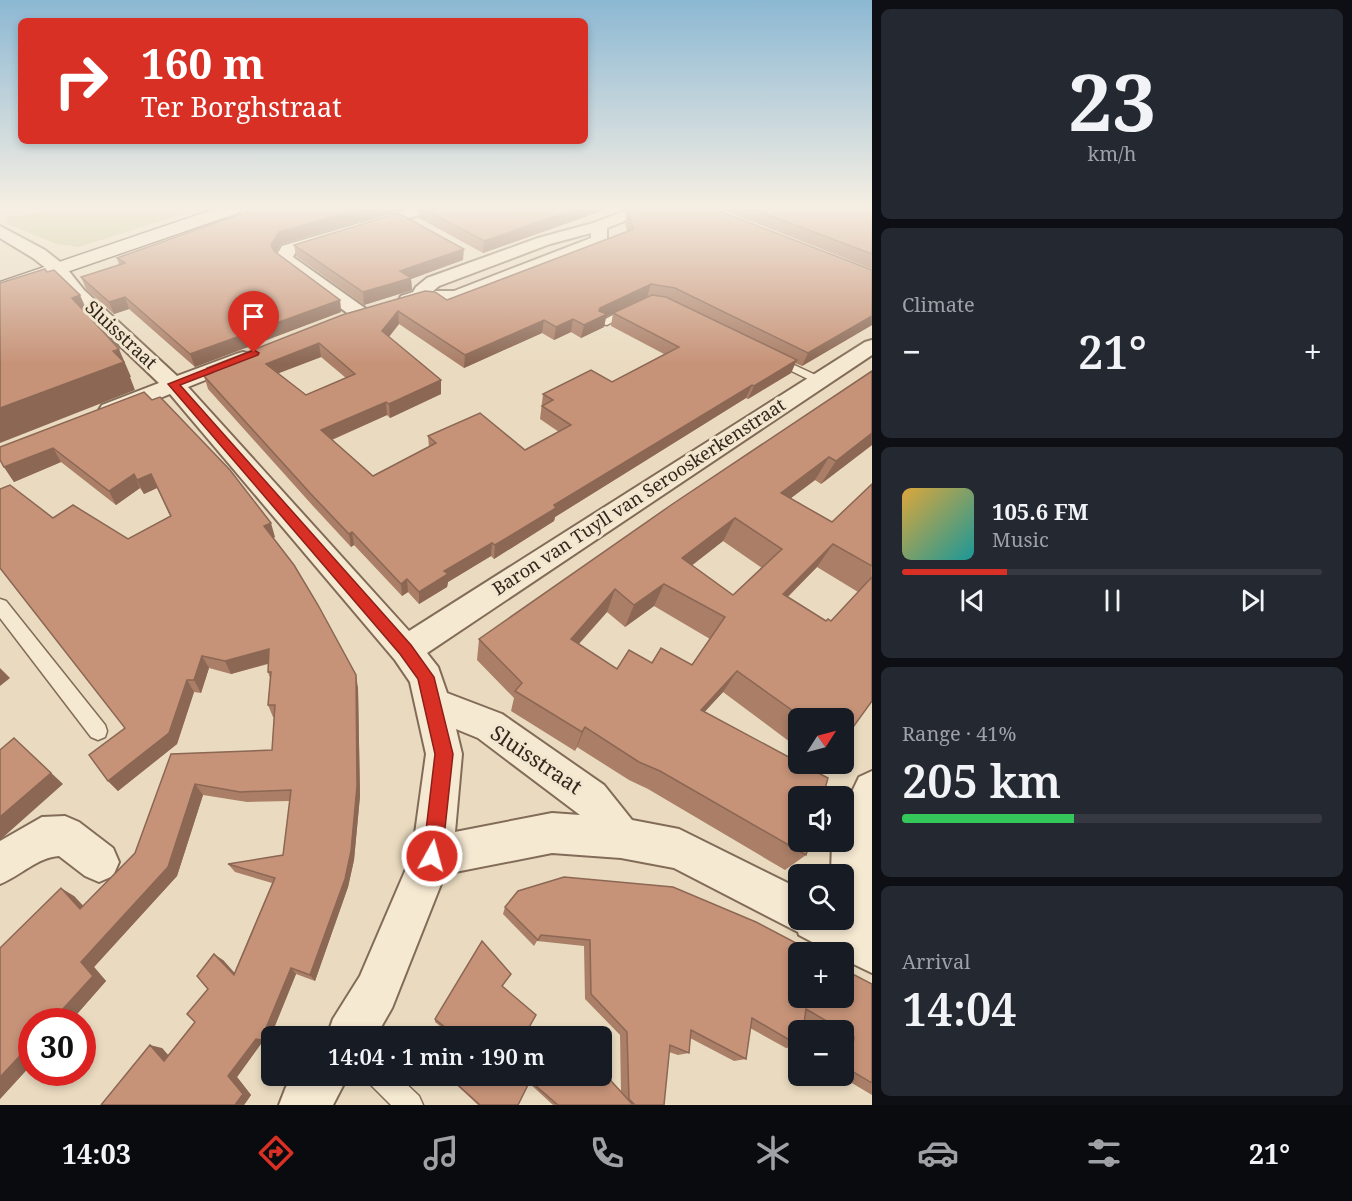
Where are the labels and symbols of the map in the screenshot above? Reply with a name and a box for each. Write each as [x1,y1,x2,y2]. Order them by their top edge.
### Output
pin [228,291,279,353]
street label: Sluisstraat [81,295,163,374]
street label: Baron van Tuyll van Serooskerkenstraat [487,392,790,600]
north arrow [788,708,854,774]
street label: Sluisstraat [485,718,588,800]
position arrow [400,824,464,888]
speed limit sign: 30 [18,1008,96,1086]

